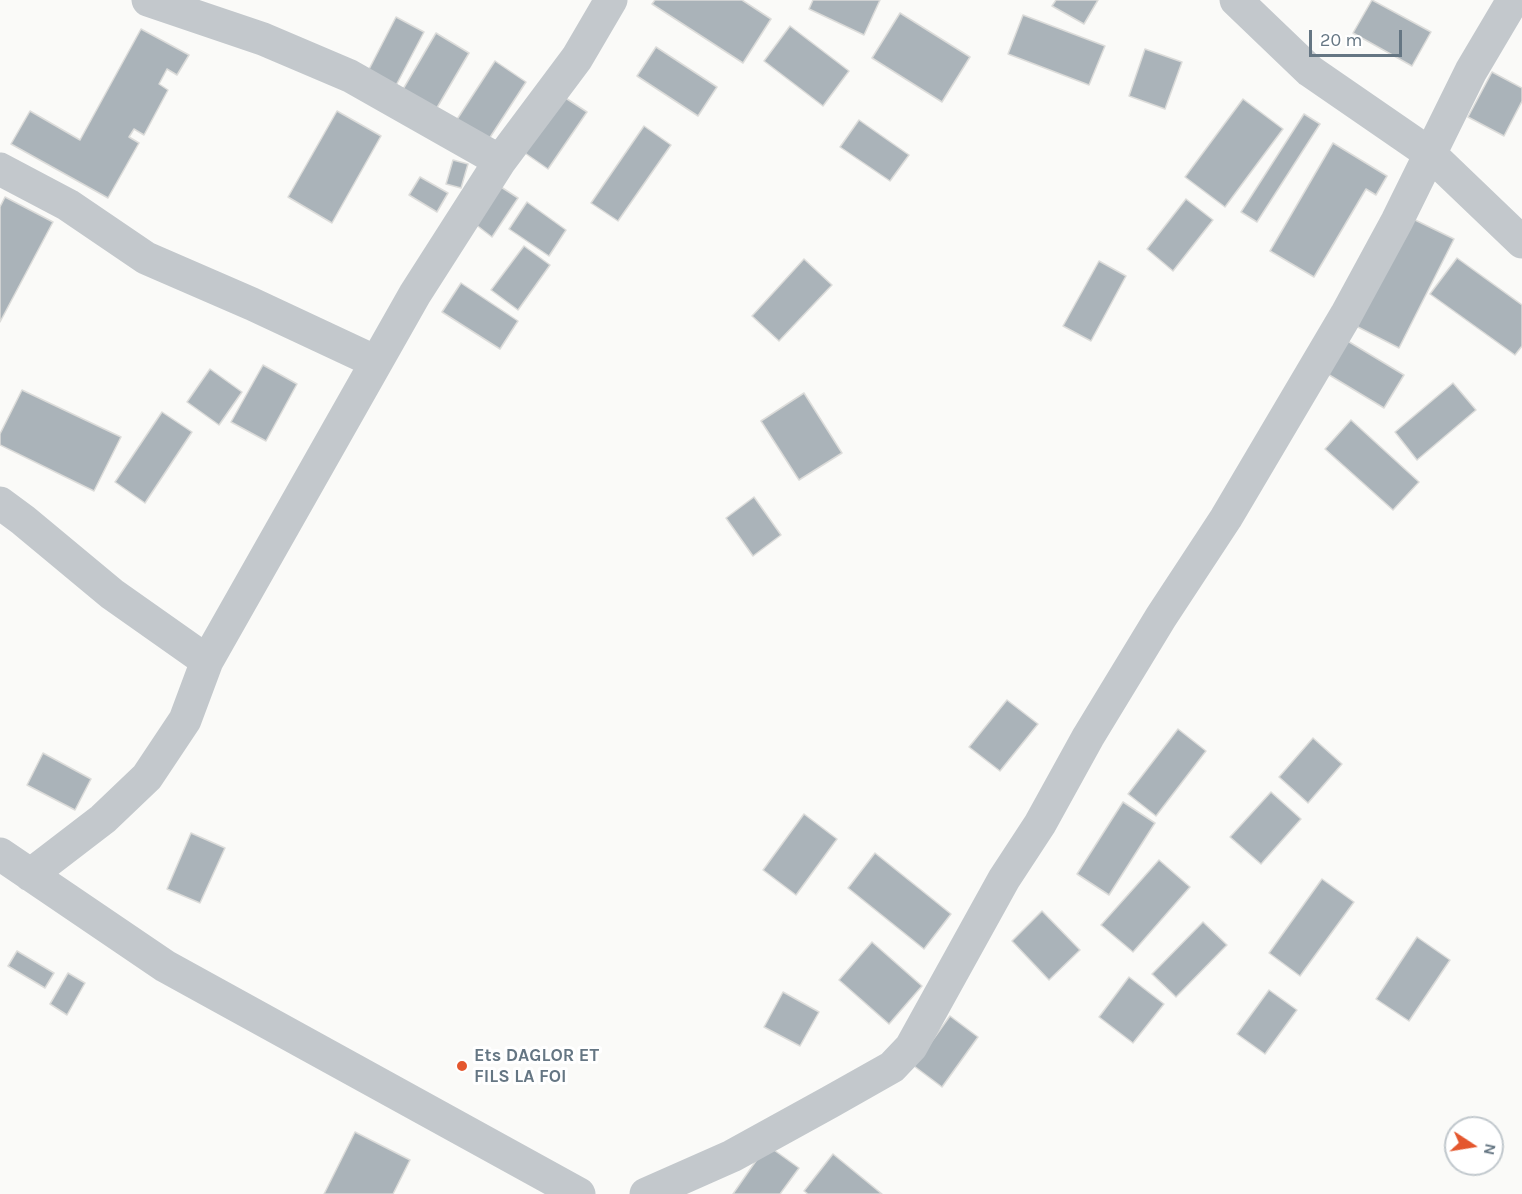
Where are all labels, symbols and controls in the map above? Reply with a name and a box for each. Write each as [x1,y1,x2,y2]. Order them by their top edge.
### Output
scale bar [1312,18,1405,56]
text: 20 m [1320,29,1362,51]
place label: Ets DAGLOR ET FILS LA FOI [474,1045,599,1088]
marker: Ets DAGLOR ET FILS LA FOI [455,1059,469,1073]
north arrow [1444,1116,1504,1176]
text: N [1480,1142,1501,1157]

